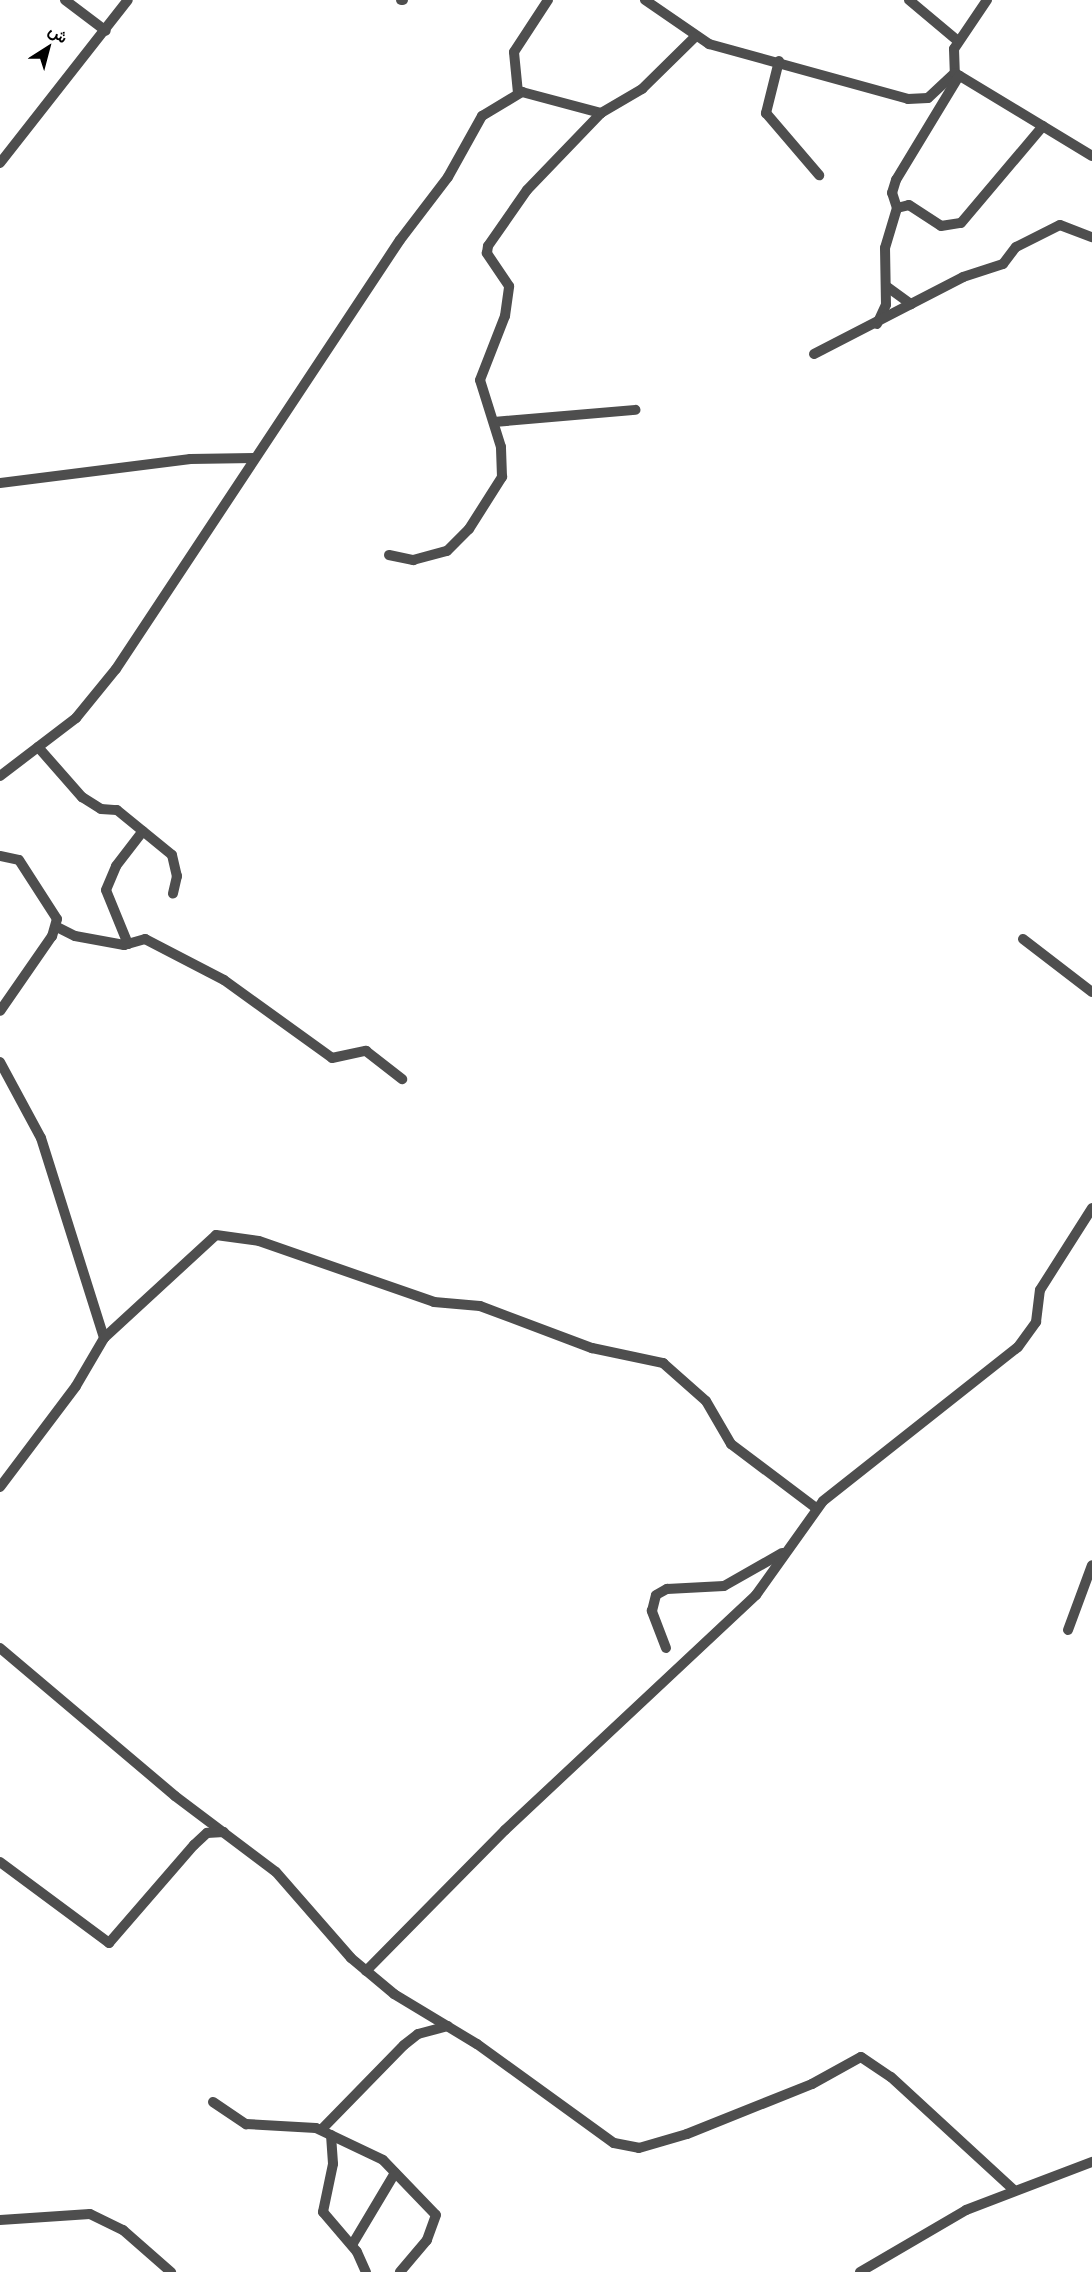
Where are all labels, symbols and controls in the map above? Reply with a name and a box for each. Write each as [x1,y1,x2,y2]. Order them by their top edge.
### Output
north arrow [18,18,78,78]
text: ش [45,20,72,47]

